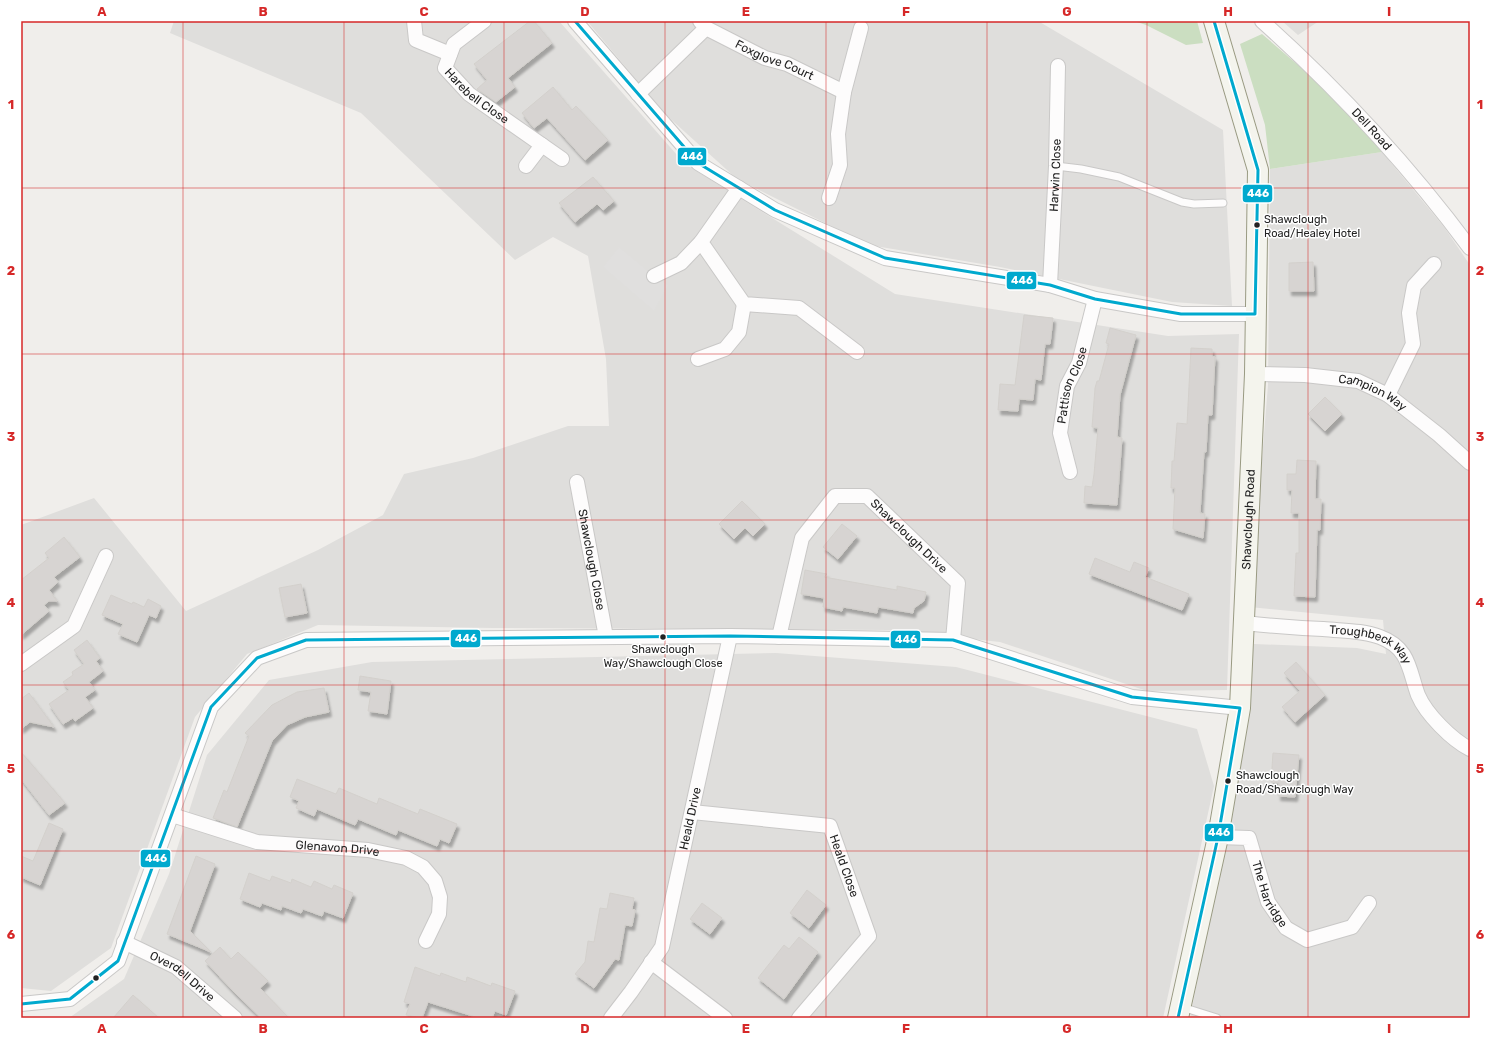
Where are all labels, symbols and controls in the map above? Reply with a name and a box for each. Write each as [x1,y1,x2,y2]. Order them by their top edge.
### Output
text: A [97,4,107,19]
text: B [258,4,268,19]
text: C [419,4,429,19]
text: D [580,4,590,19]
text: E [742,4,750,19]
text: F [902,4,910,19]
text: G [1062,4,1072,19]
text: H [1223,4,1233,19]
text: I [1387,4,1391,19]
street label: Foxglove Court [733,37,816,83]
street label: Harebell Close [442,65,512,127]
text: 1 [8,97,14,112]
text: 1 [1477,97,1483,112]
street label: Dell Road [1349,105,1394,153]
street label: Harwin Close [1047,138,1064,212]
line badge: 446 [677,147,707,166]
text: 446 [681,150,703,163]
line badge: 446 [1242,184,1273,203]
text: 446 [1247,187,1269,200]
place label: Shawclough Road/Healey Hotel [1264,213,1360,240]
marker: Shawclough Road/Healey Hotel [1252,220,1262,230]
text: 2 [7,263,15,278]
text: 2 [1476,263,1484,278]
line badge: 446 [1006,271,1037,290]
text: 446 [1011,274,1033,287]
street label: Pattison Close [1054,345,1090,425]
street label: Campion Way [1338,372,1410,414]
text: 3 [7,429,16,444]
text: 3 [1476,429,1485,444]
street label: Shawclough Road [1239,469,1258,570]
street label: Shawclough Drive [868,496,950,576]
street label: Shawclough Close [575,508,608,612]
text: 4 [7,595,16,610]
text: 4 [1476,595,1485,610]
street label: Troughbeck Way [1329,623,1414,667]
line badge: 446 [450,629,481,648]
line badge: 446 [890,630,921,649]
text: 446 [455,632,477,645]
marker: Shawclough Way/Shawclough Close [658,632,668,642]
text: 446 [895,633,917,646]
place label: Shawclough Way/Shawclough Close [603,643,723,670]
text: 5 [7,761,15,776]
text: 5 [1476,761,1484,776]
place label: Shawclough Road/Shawclough Way [1236,769,1354,796]
marker: Shawclough Road/Shawclough Way [1223,776,1233,786]
street label: Heald Drive [676,786,704,851]
line badge: 446 [1204,823,1234,842]
text: 446 [1208,826,1230,839]
street label: Heald Close [827,833,862,899]
street label: Glenavon Drive [295,838,381,859]
line badge: 446 [140,849,171,868]
text: 446 [145,852,167,865]
street label: The Harridge [1249,859,1291,930]
text: 6 [7,927,16,942]
text: 6 [1476,927,1485,942]
street label: Overdell Drive [147,948,218,1004]
unlabelled marker [91,973,101,983]
text: A [97,1021,107,1036]
text: B [258,1021,268,1036]
text: C [419,1021,429,1036]
text: D [580,1021,590,1036]
text: E [742,1021,750,1036]
text: F [902,1021,910,1036]
text: G [1062,1021,1072,1036]
text: H [1223,1021,1233,1036]
text: I [1387,1021,1391,1036]

